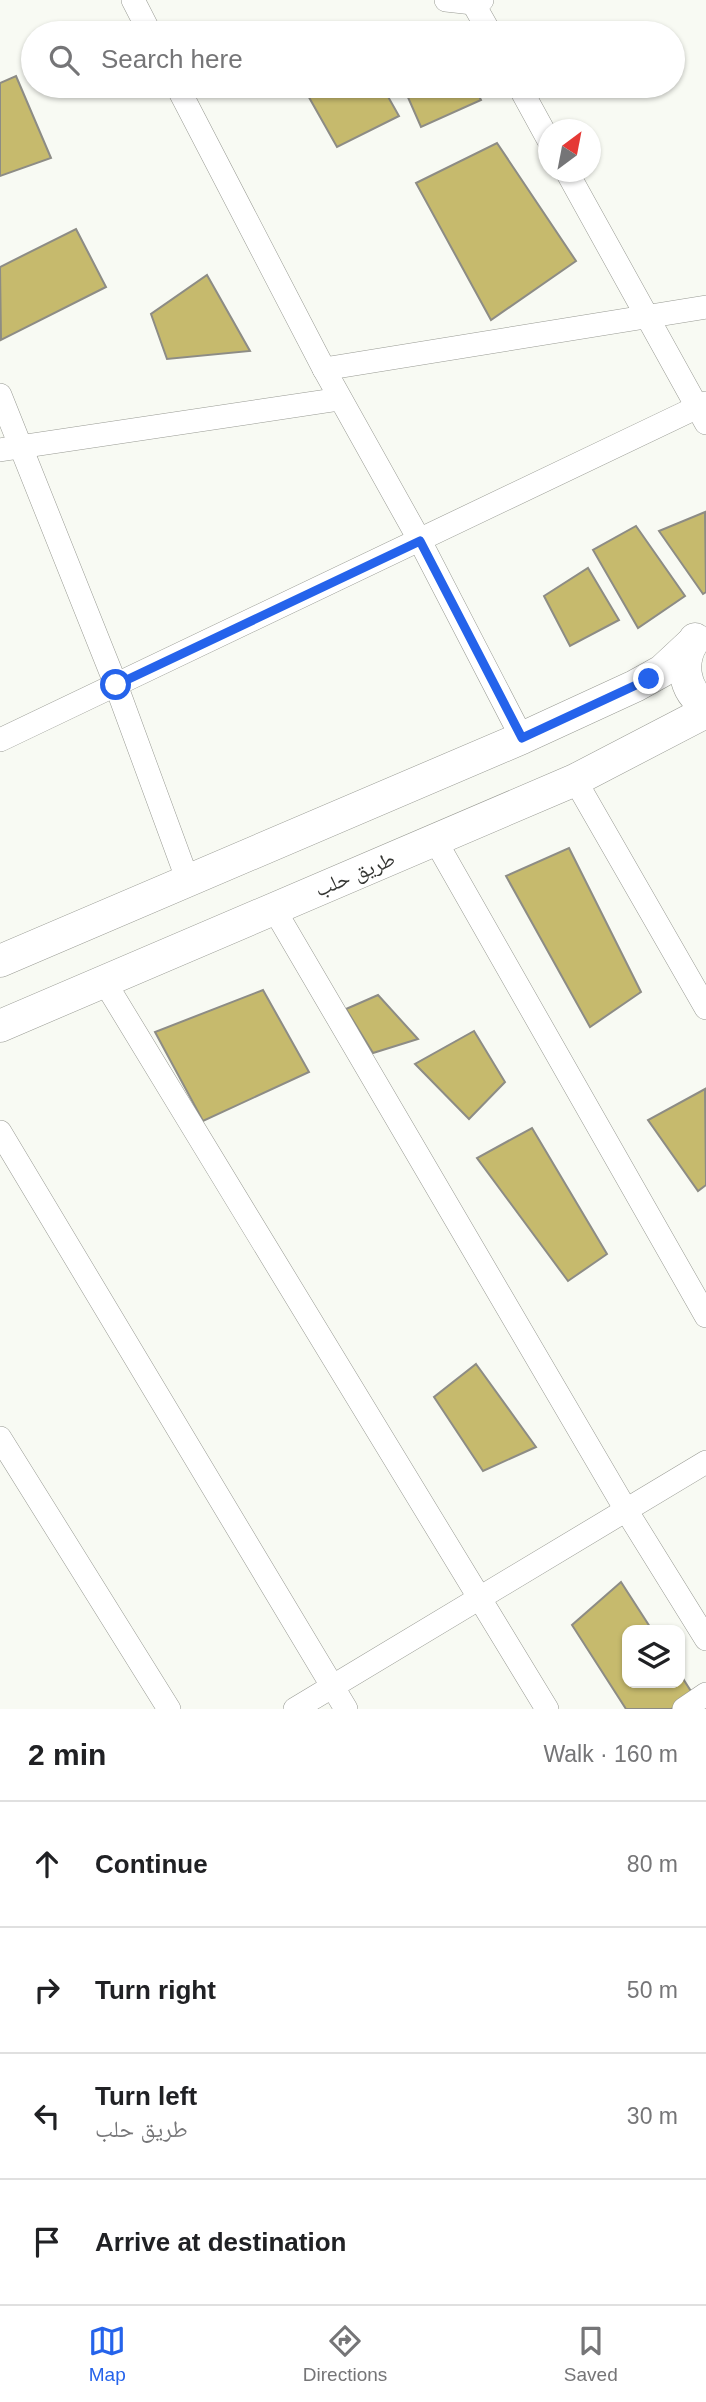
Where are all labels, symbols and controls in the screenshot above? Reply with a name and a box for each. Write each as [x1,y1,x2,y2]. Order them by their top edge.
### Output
search box [21,21,685,98]
icon: search [45,41,83,79]
text: Search here [101,44,243,74]
north arrow [538,119,601,182]
route end [633,663,664,694]
route start [100,669,131,700]
street label: طريق حلب [311,846,399,902]
map controls [622,1625,685,1688]
button: layers [622,1625,685,1688]
text: 2 min [28,1738,106,1771]
text: Walk · 160 m [543,1741,678,1767]
icon: ahead [28,1845,66,1883]
text: Continue [95,1849,208,1879]
text: 80 m [627,1851,678,1877]
icon: right [28,1971,66,2009]
text: Turn right [95,1975,216,2005]
text: 50 m [627,1977,678,2003]
text: Turn left [95,2081,197,2111]
icon: left [28,2097,66,2135]
text: 30 m [627,2103,678,2129]
text: طريق حلب [95,2116,188,2142]
icon: arrive [28,2223,66,2261]
text: Arrive at destination [95,2227,346,2257]
tab: Map [88,2322,126,2386]
tab: Directions [303,2322,387,2386]
tab: Saved [564,2322,618,2386]

